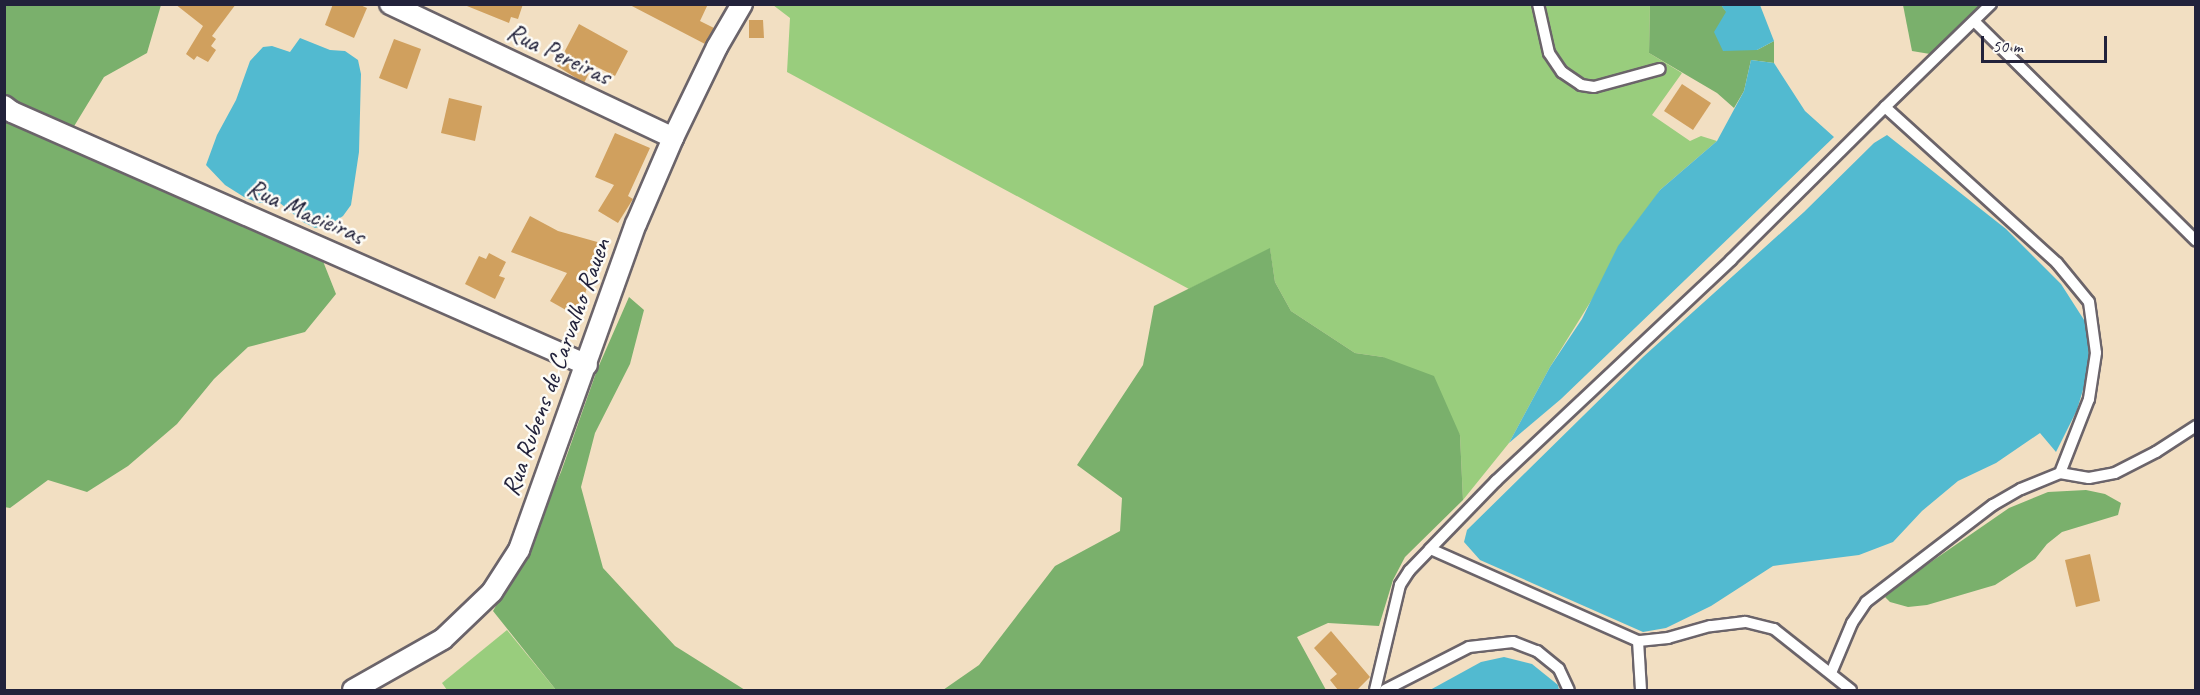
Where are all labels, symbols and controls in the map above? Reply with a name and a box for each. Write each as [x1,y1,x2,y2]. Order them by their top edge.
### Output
street label: Rua Pereiras [502,16,616,92]
scale bar [1984,24,2110,62]
text: 50 m [1992,35,2023,57]
street label: Rua Macieiras [242,172,370,252]
street label: Rua Rubens de Carvalho Rauen [495,234,617,500]

